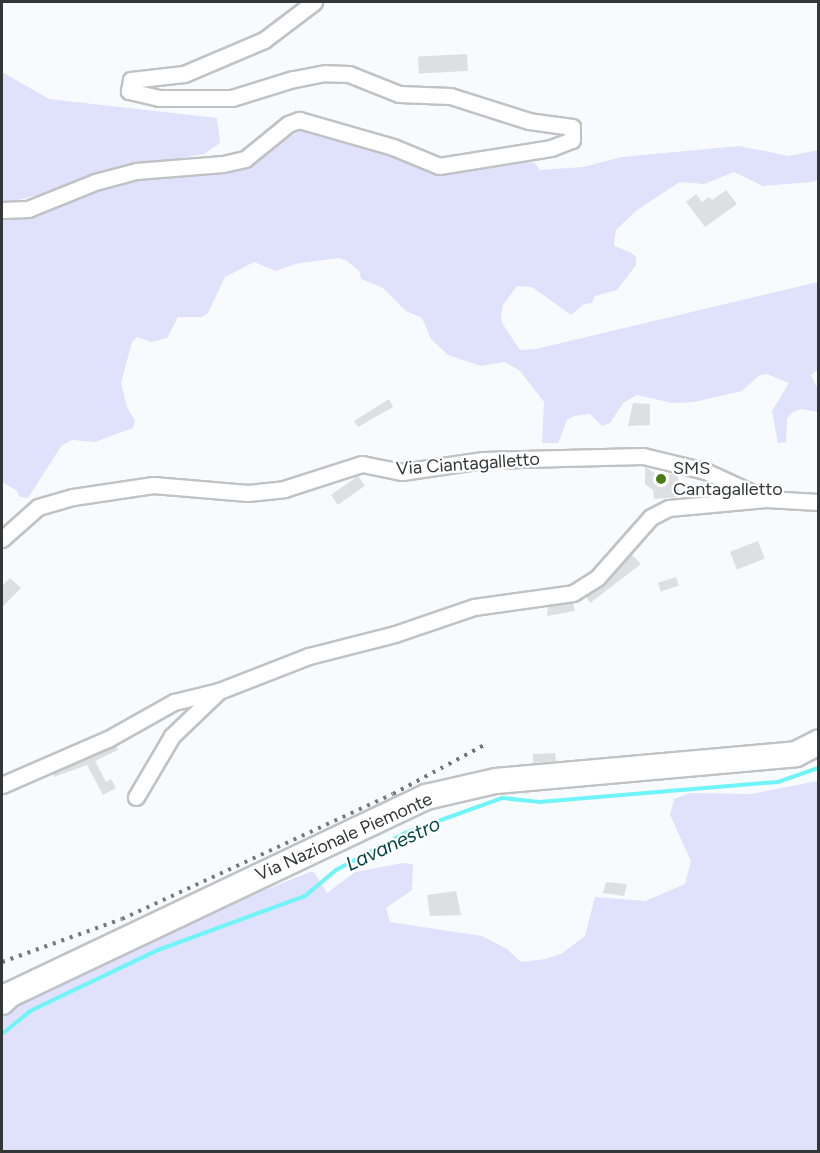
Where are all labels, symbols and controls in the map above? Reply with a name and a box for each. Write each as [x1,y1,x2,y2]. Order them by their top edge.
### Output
street label: Via Ciantagalletto [395,448,541,480]
place label: SMS Cantagalletto [673,458,783,500]
marker: SMS Cantagalletto [654,472,668,486]
street label: Via Nazionale Piemonte [252,788,436,886]
water label: Lavanestro [342,812,444,876]

